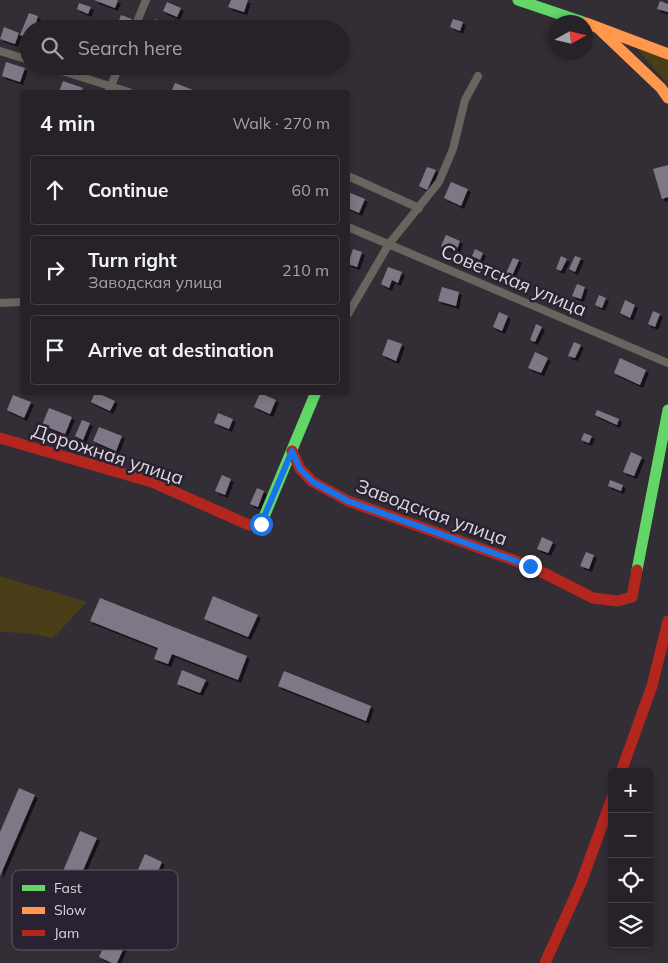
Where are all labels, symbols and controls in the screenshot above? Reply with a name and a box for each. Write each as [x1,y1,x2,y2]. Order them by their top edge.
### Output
north arrow [548,15,593,60]
search box [20,20,350,75]
icon: search [38,34,66,62]
text: Search here [78,36,182,60]
text: 4 min [40,110,95,136]
text: Walk · 270 m [232,113,330,133]
icon: ahead [41,176,69,204]
text: Continue [88,178,168,202]
text: 60 m [292,180,329,200]
street label: Советская улица [438,239,590,321]
text: Turn right [88,248,177,272]
icon: right [41,256,69,284]
text: 210 m [282,260,329,280]
text: Заводская улица [88,272,222,292]
icon: arrive [41,336,69,364]
text: Arrive at destination [88,338,274,362]
street label: Дорожная улица [29,418,187,490]
street label: Заводская улица [353,473,511,551]
route start [250,513,273,536]
route end [519,555,542,578]
map controls [608,768,653,948]
button: + [608,768,653,813]
button: − [608,813,653,858]
button: locate [608,858,653,903]
legend [12,870,178,950]
text: Fast [54,879,82,897]
text: Slow [54,901,86,919]
button: layers [608,903,653,948]
text: Jam [54,924,79,942]

